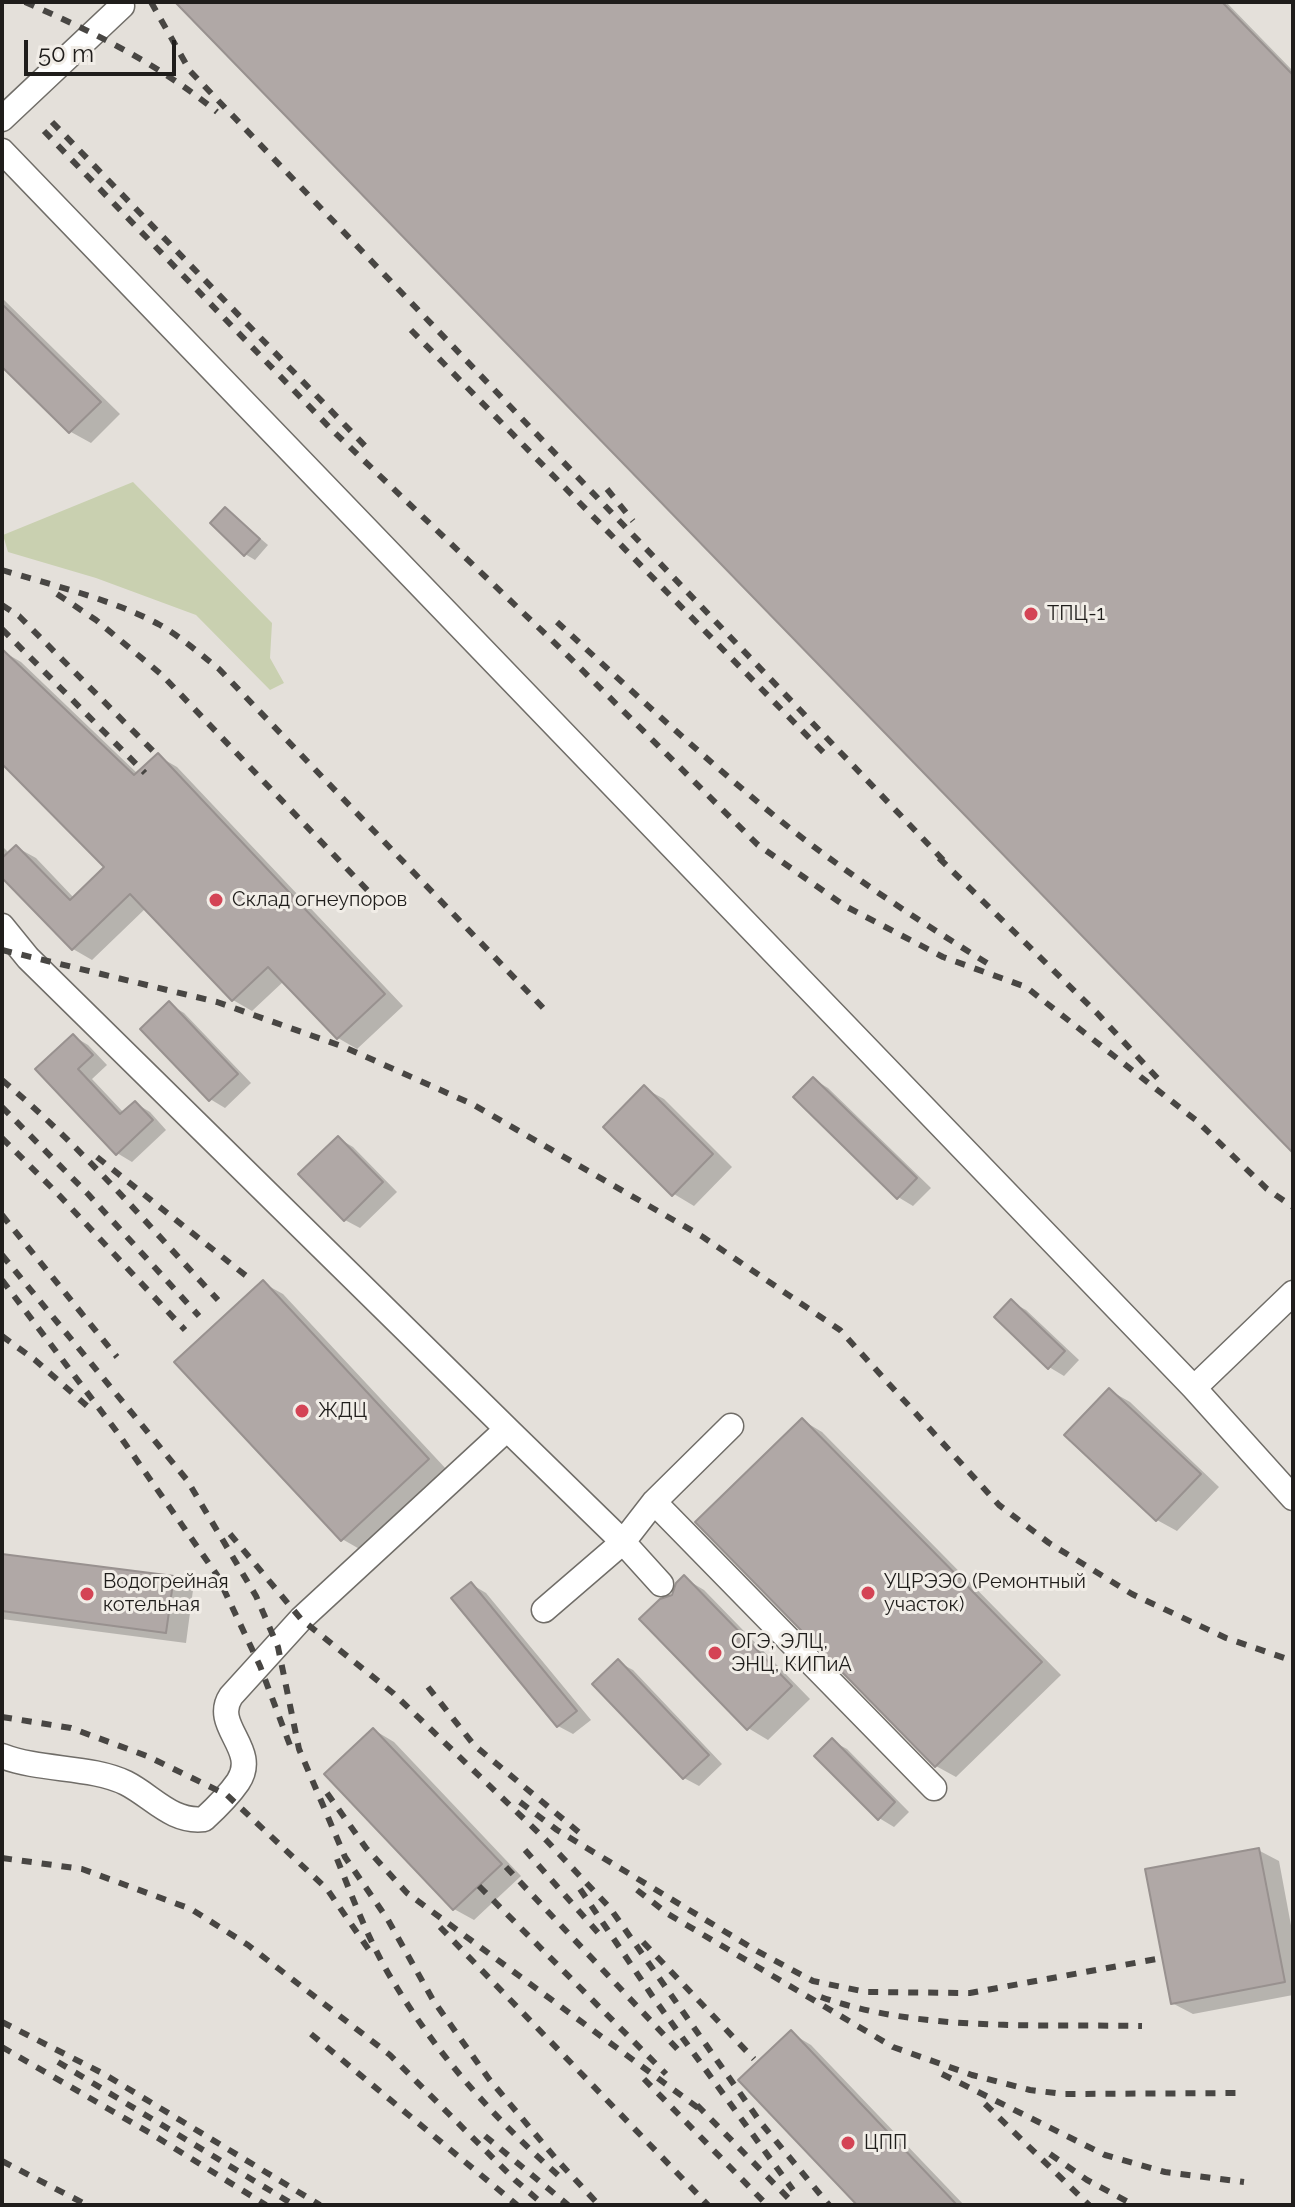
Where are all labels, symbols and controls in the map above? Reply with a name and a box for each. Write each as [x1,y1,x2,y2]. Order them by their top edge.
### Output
scale bar [28,24,180,74]
text: 50 m [38,39,94,68]
place label: ТПЦ-1 [1047,602,1105,626]
marker: ТПЦ-1 [1022,605,1040,623]
place label: Склад огнеупоров [232,888,407,912]
marker: Склад огнеупоров [207,891,225,909]
place label: ЖДЦ [318,1399,367,1423]
marker: ЖДЦ [293,1402,311,1420]
place label: Водогрейная котельная [103,1570,229,1617]
place label: УЦРЭЭО (Ремонтный участок) [884,1570,1086,1617]
marker: УЦРЭЭО (Ремонтный участок) [859,1584,877,1602]
marker: Водогрейная котельная [78,1585,96,1603]
place label: ОГЭ, ЭЛЦ, ЭНЦ, КИПиА [731,1630,852,1677]
marker: ОГЭ, ЭЛЦ, ЭНЦ, КИПиА [706,1644,724,1662]
place label: ЦПП [864,2131,907,2155]
marker: ЦПП [839,2134,857,2152]

